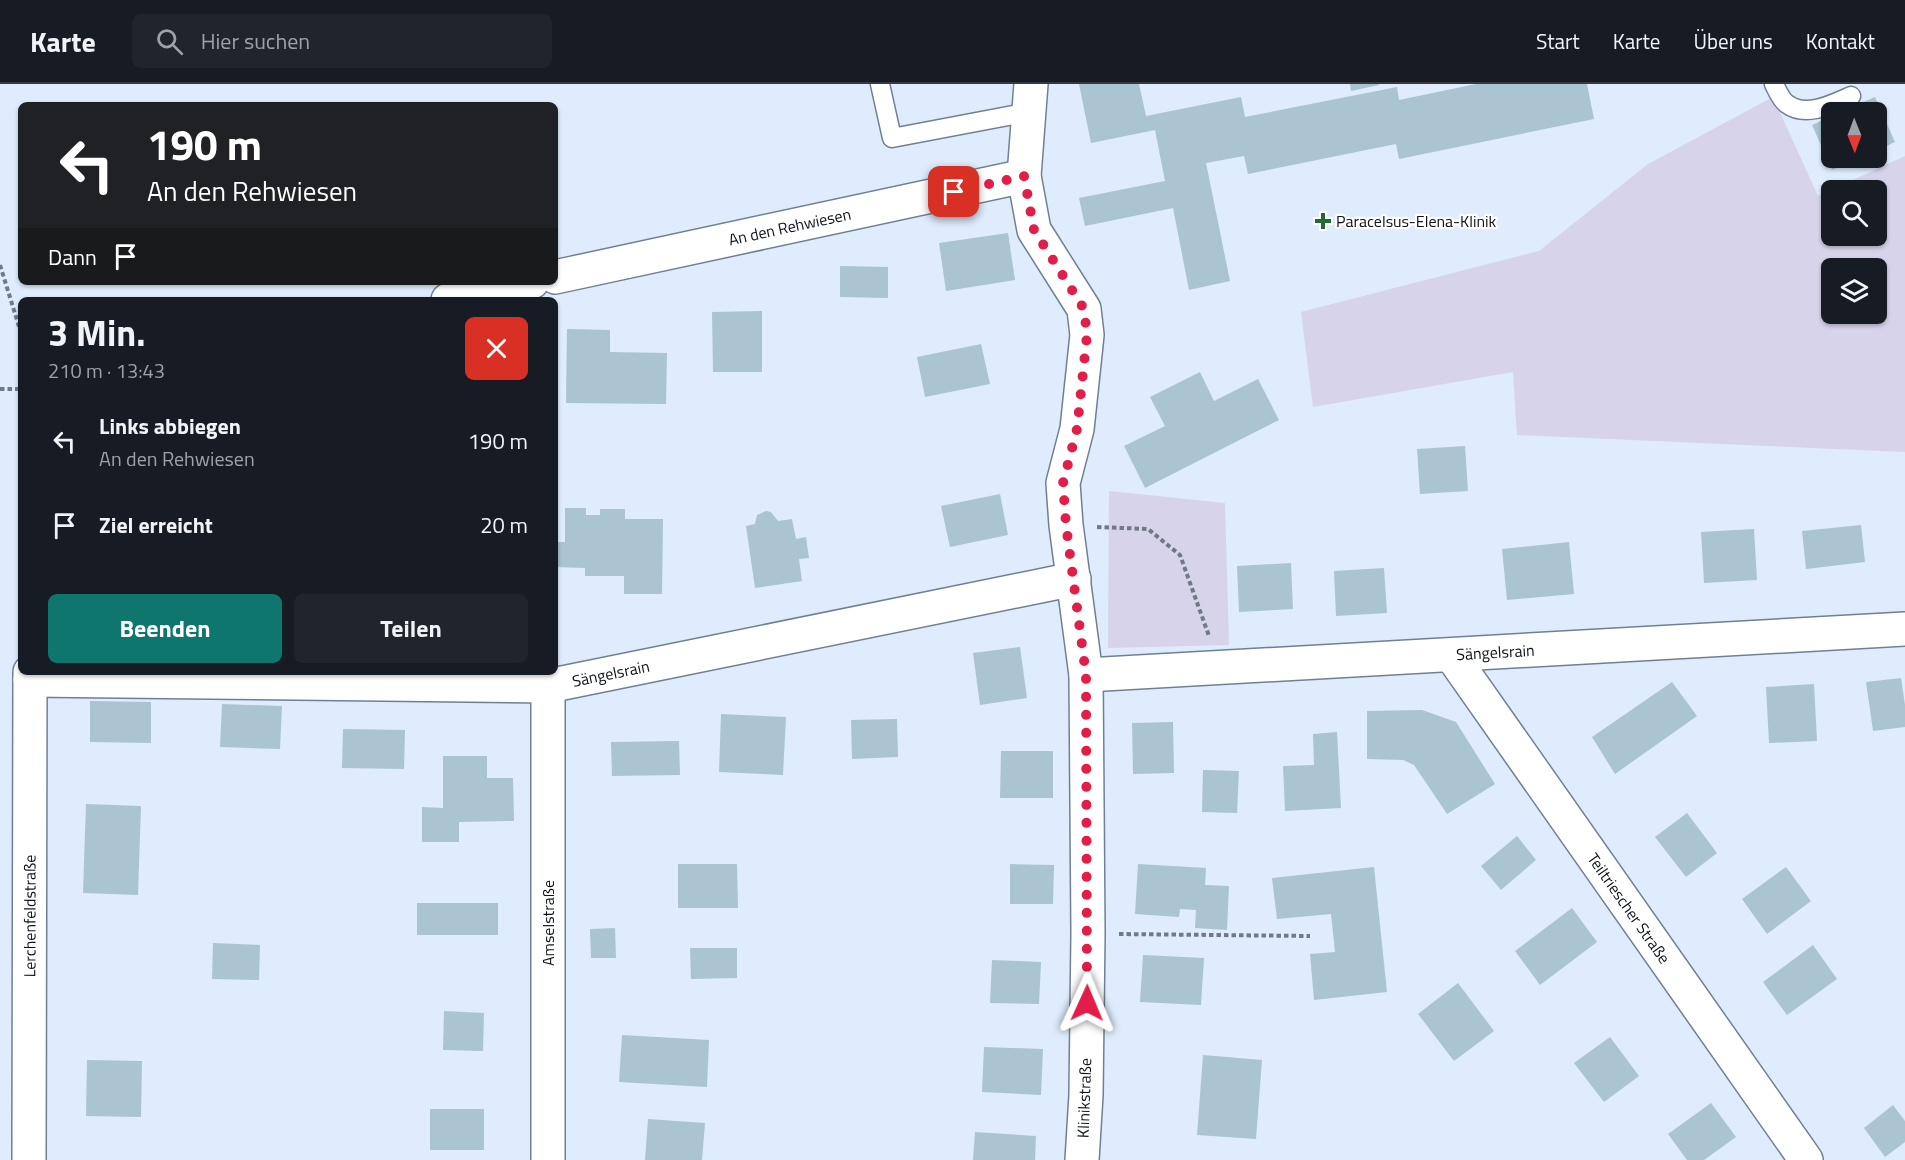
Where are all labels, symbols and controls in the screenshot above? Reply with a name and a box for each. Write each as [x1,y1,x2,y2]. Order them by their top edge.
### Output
search box [132,14,552,68]
text: Karte [30,20,96,63]
text: Hier suchen [201,24,310,58]
icon: search [153,25,186,58]
text: Start [1536,25,1580,57]
text: Karte [1613,25,1660,57]
text: Über uns [1693,25,1773,57]
text: Kontakt [1806,25,1875,57]
north arrow [1821,102,1887,168]
map controls [1821,102,1887,324]
text: 190 m [147,112,262,176]
icon: left [48,126,126,204]
pin [928,166,979,217]
text: An den Rehwiesen [147,170,357,211]
icon: arrive [937,175,970,208]
button: search [1821,180,1887,246]
street label: An den Rehwiesen [726,202,853,251]
place label: Paracelsus-Elena-Klinik [1336,209,1496,233]
marker: Paracelsus-Elena-Klinik [1314,212,1332,230]
text: Dann [48,240,97,274]
icon: arrive [109,240,142,273]
button: layers [1821,258,1887,324]
text: 3 Min. [48,305,145,360]
button: close [465,317,528,380]
text: 210 m · 13:43 [48,355,165,386]
text: Links abbiegen [99,409,241,443]
text: 190 m [468,424,528,458]
icon: left [48,425,81,458]
text: An den Rehwiesen [99,443,255,474]
text: Ziel erreicht [99,508,213,542]
text: 20 m [480,508,528,542]
icon: arrive [48,509,81,542]
button: Beenden [48,594,282,663]
button: Teilen [294,594,528,663]
street label: Sängelsrain [1456,638,1535,666]
street label: Sängelsrain [570,654,652,693]
street label: Teiltriescher Straße [1582,848,1676,968]
street label: Lerchenfeldstraße [17,855,42,977]
street label: Amselstraße [536,880,560,966]
position arrow [1055,971,1119,1035]
street label: Klinikstraße [1071,1058,1097,1138]

